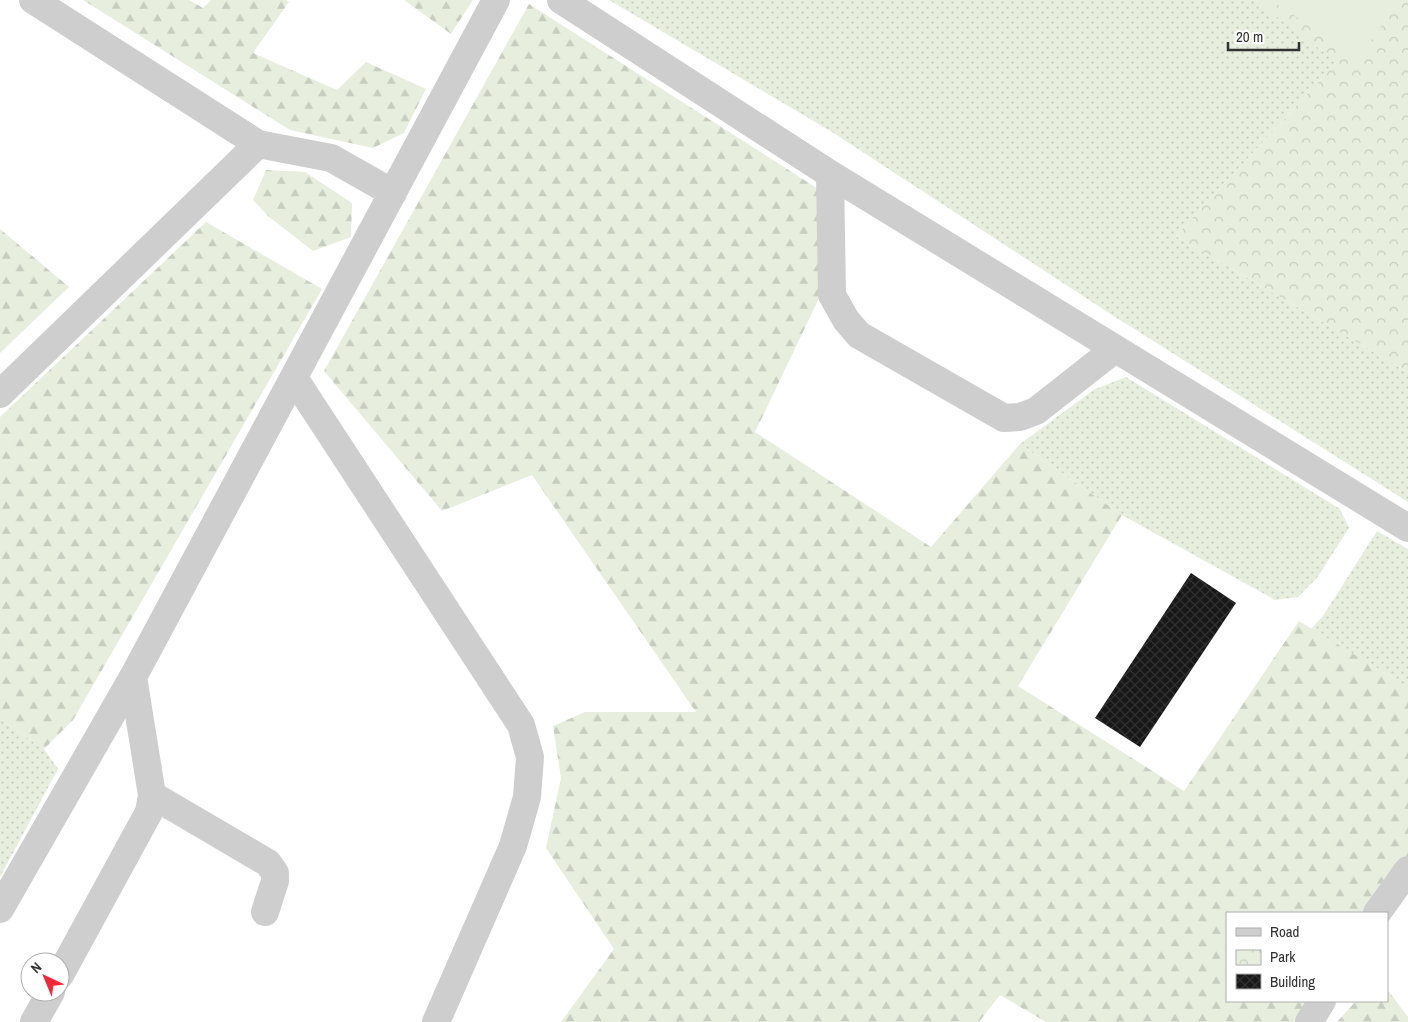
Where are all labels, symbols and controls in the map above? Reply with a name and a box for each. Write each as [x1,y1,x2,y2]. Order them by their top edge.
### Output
scale bar [1228,20,1299,52]
text: 20 m [1236,26,1263,47]
legend [1226,912,1388,1002]
text: Road [1270,921,1299,942]
text: Park [1270,946,1296,967]
north arrow [20,952,70,1002]
text: N [27,958,45,977]
text: Building [1270,971,1315,992]

